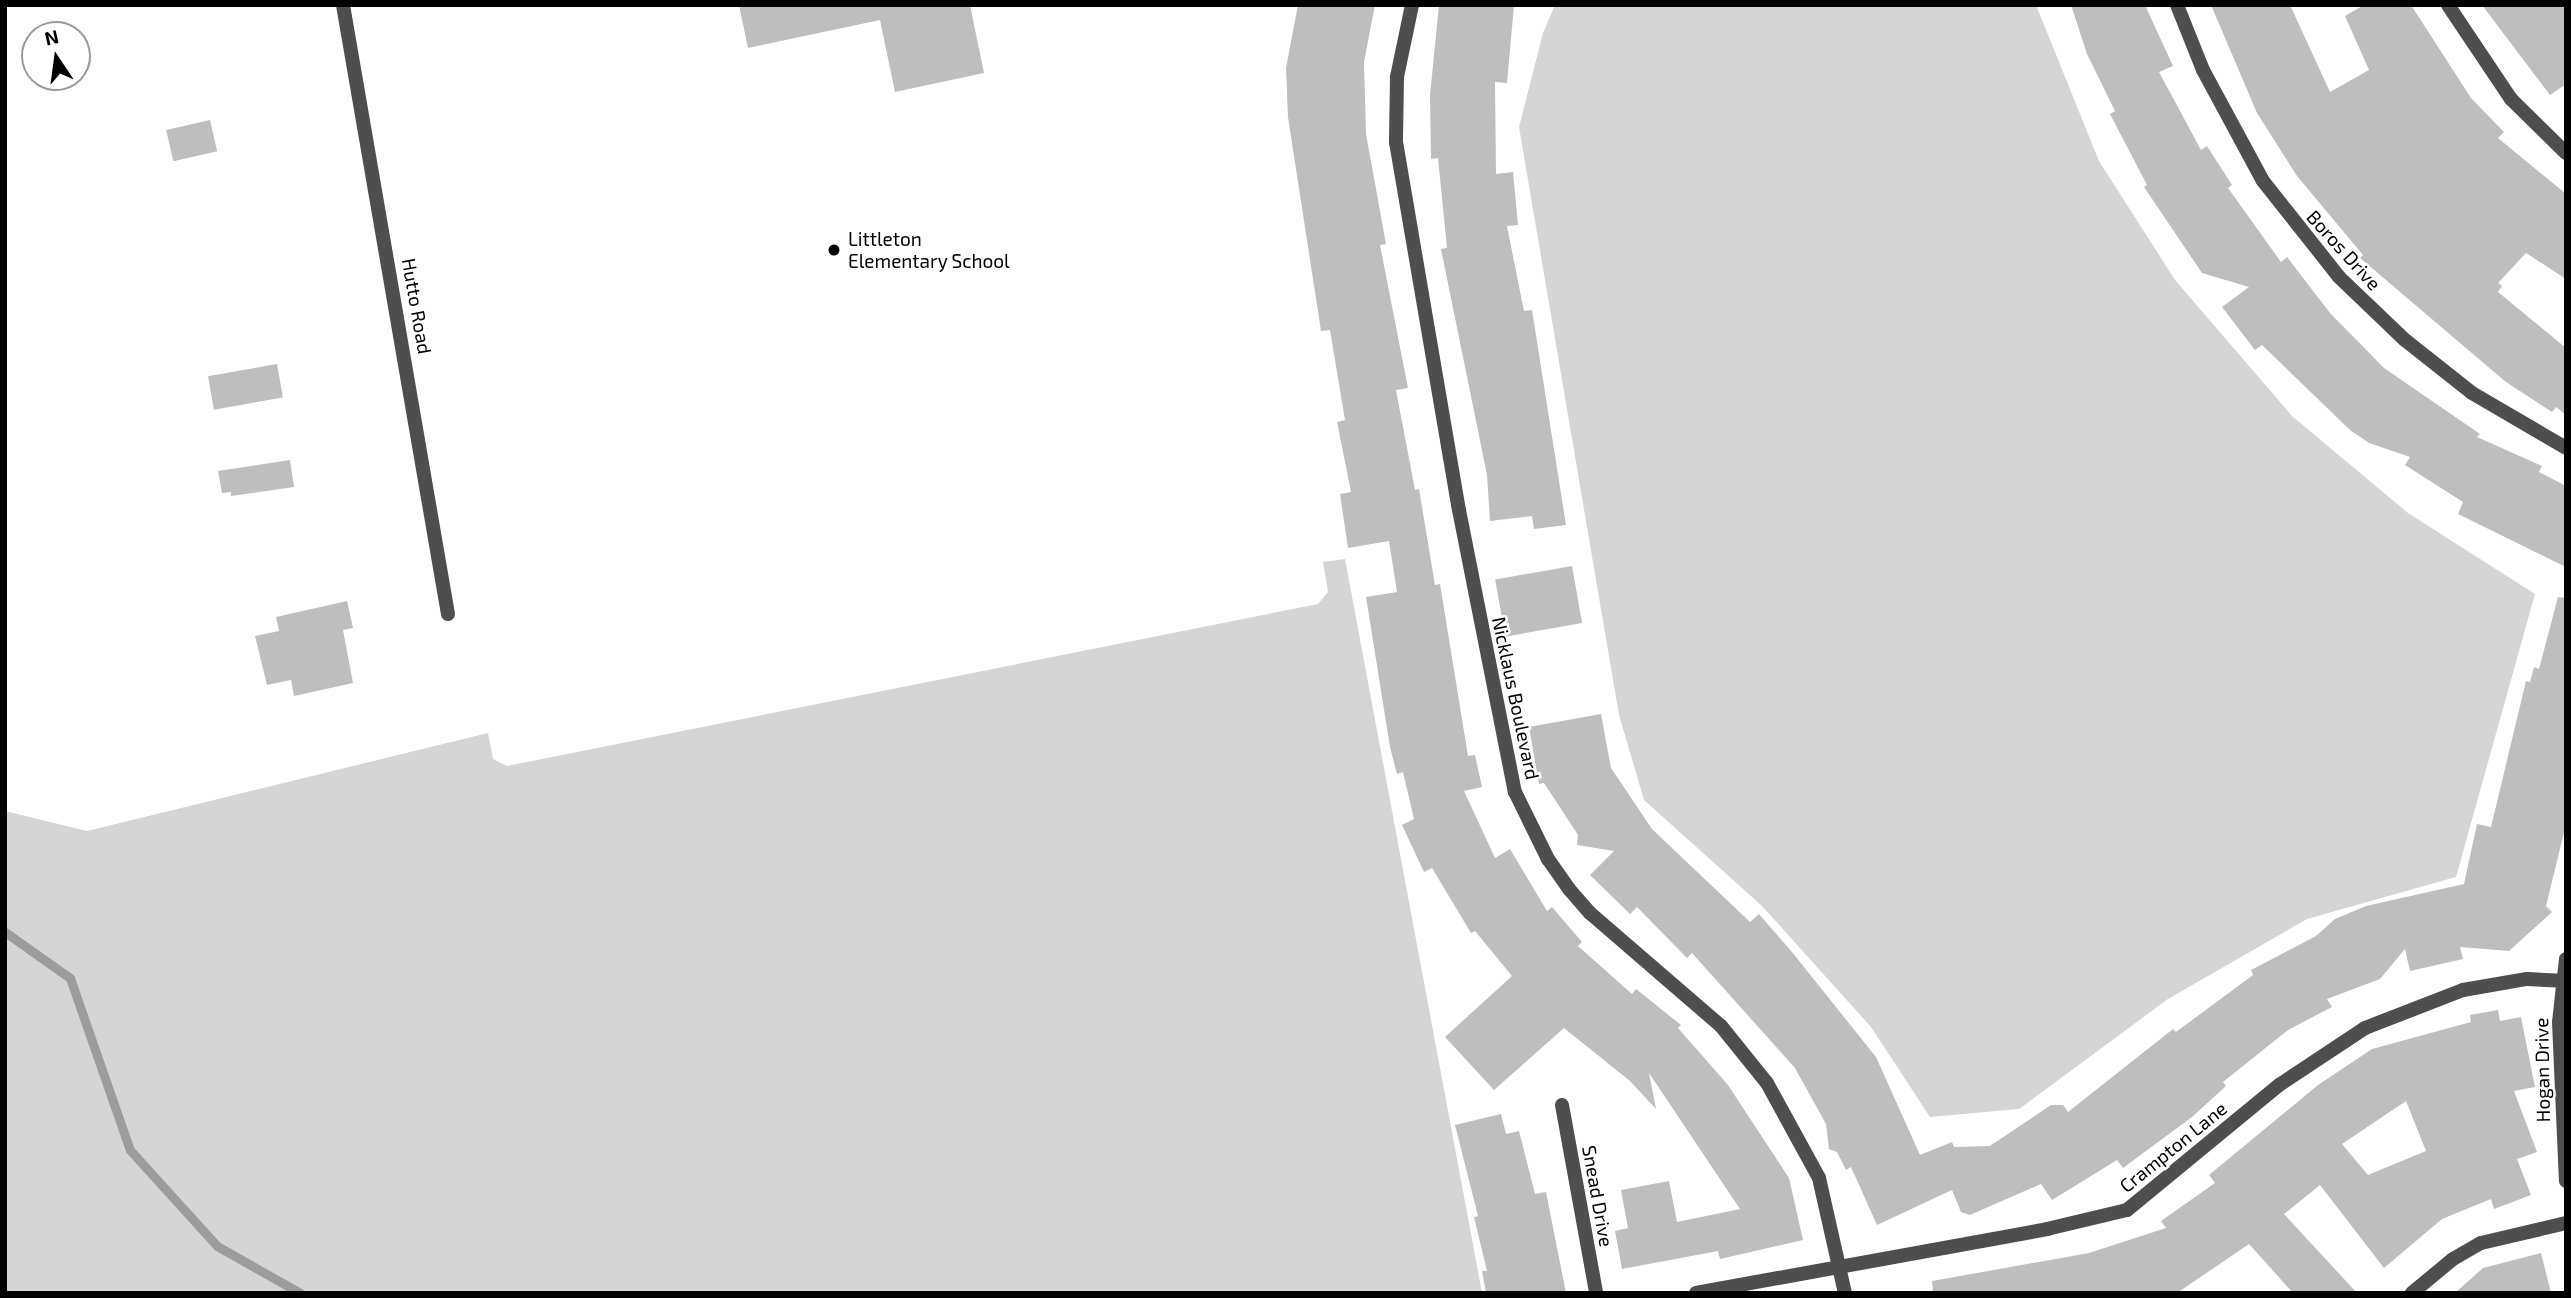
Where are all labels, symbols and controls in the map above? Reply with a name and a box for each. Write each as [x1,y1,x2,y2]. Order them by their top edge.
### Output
north arrow [21,21,91,91]
text: N [42,24,61,50]
street label: Boros Drive [2302,205,2386,295]
place label: Littleton Elementary School [848,228,1010,272]
marker: Littleton Elementary School [826,242,842,258]
street label: Hutto Road [397,256,437,356]
street label: Nicklaus Boulevard [1488,615,1544,781]
street label: Hogan Drive [2530,1017,2554,1123]
street label: Crampton Lane [2115,1097,2231,1197]
street label: Snead Drive [1578,1144,1618,1248]

